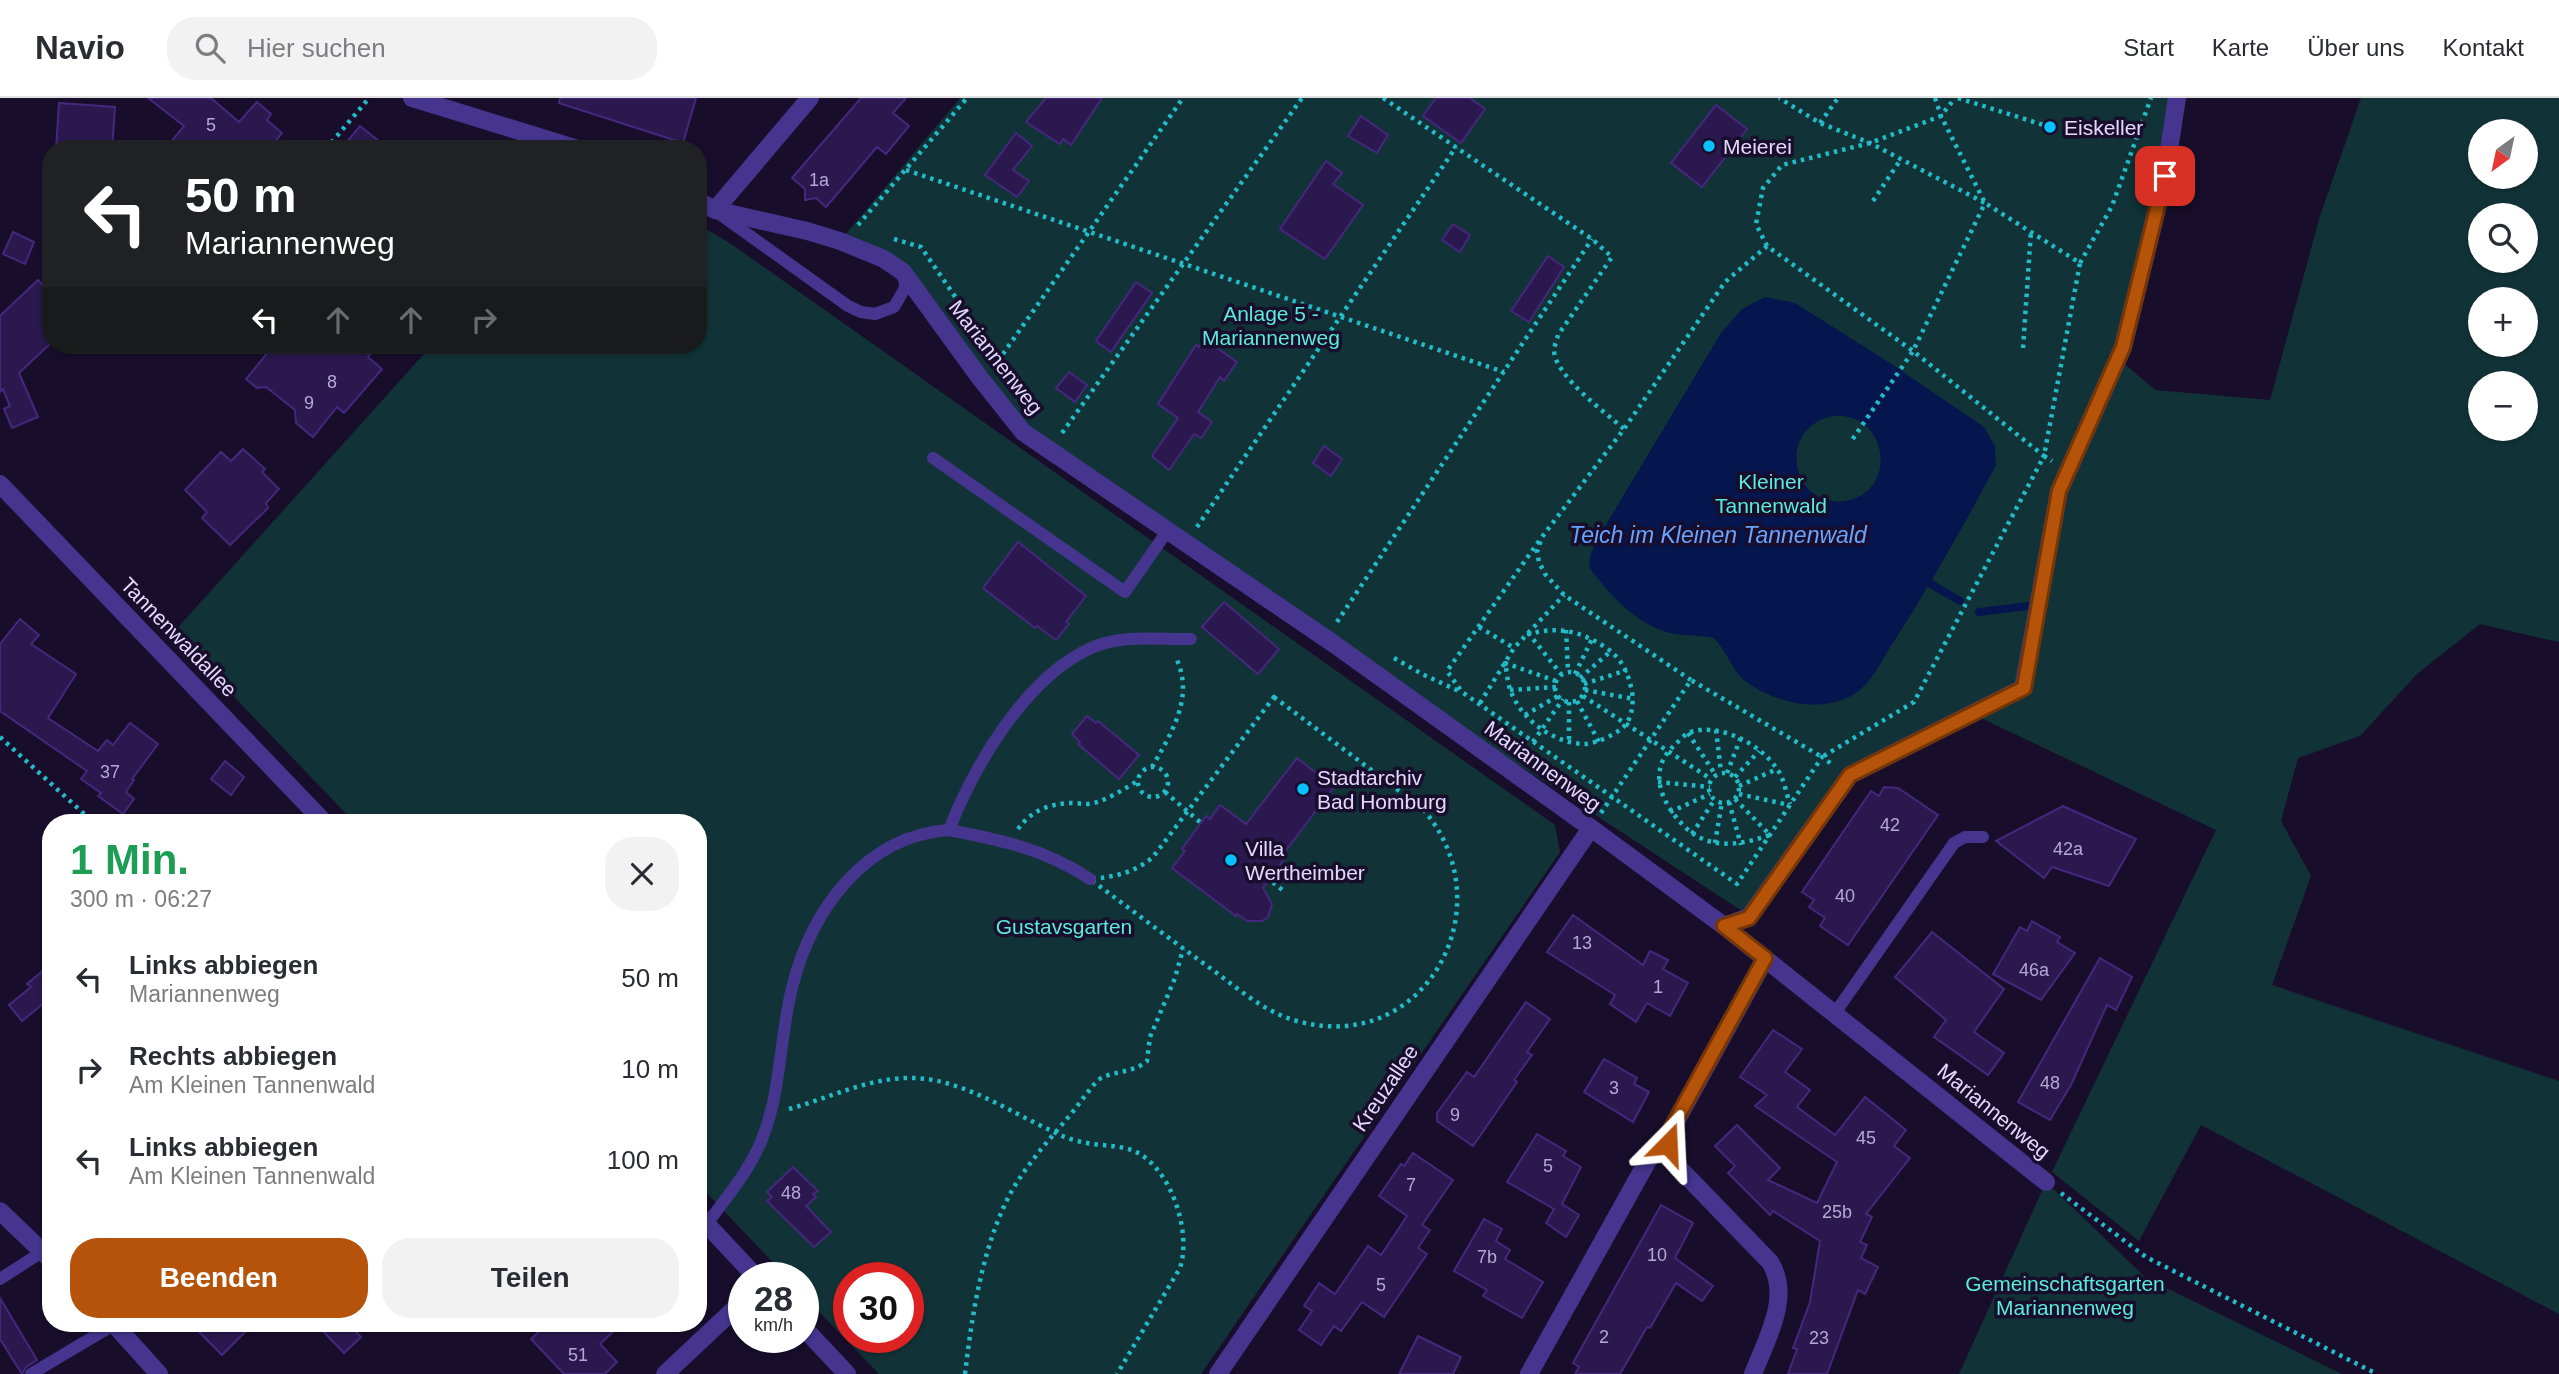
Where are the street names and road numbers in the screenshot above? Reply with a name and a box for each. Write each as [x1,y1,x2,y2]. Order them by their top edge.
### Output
street label: Mariannenweg [945,296,1047,418]
street label: Tannenwaldallee [116,573,242,701]
street label: Mariannenweg [1481,716,1605,816]
street label: Kreuzallee [1348,1040,1422,1136]
street label: Mariannenweg [1933,1059,2055,1163]

